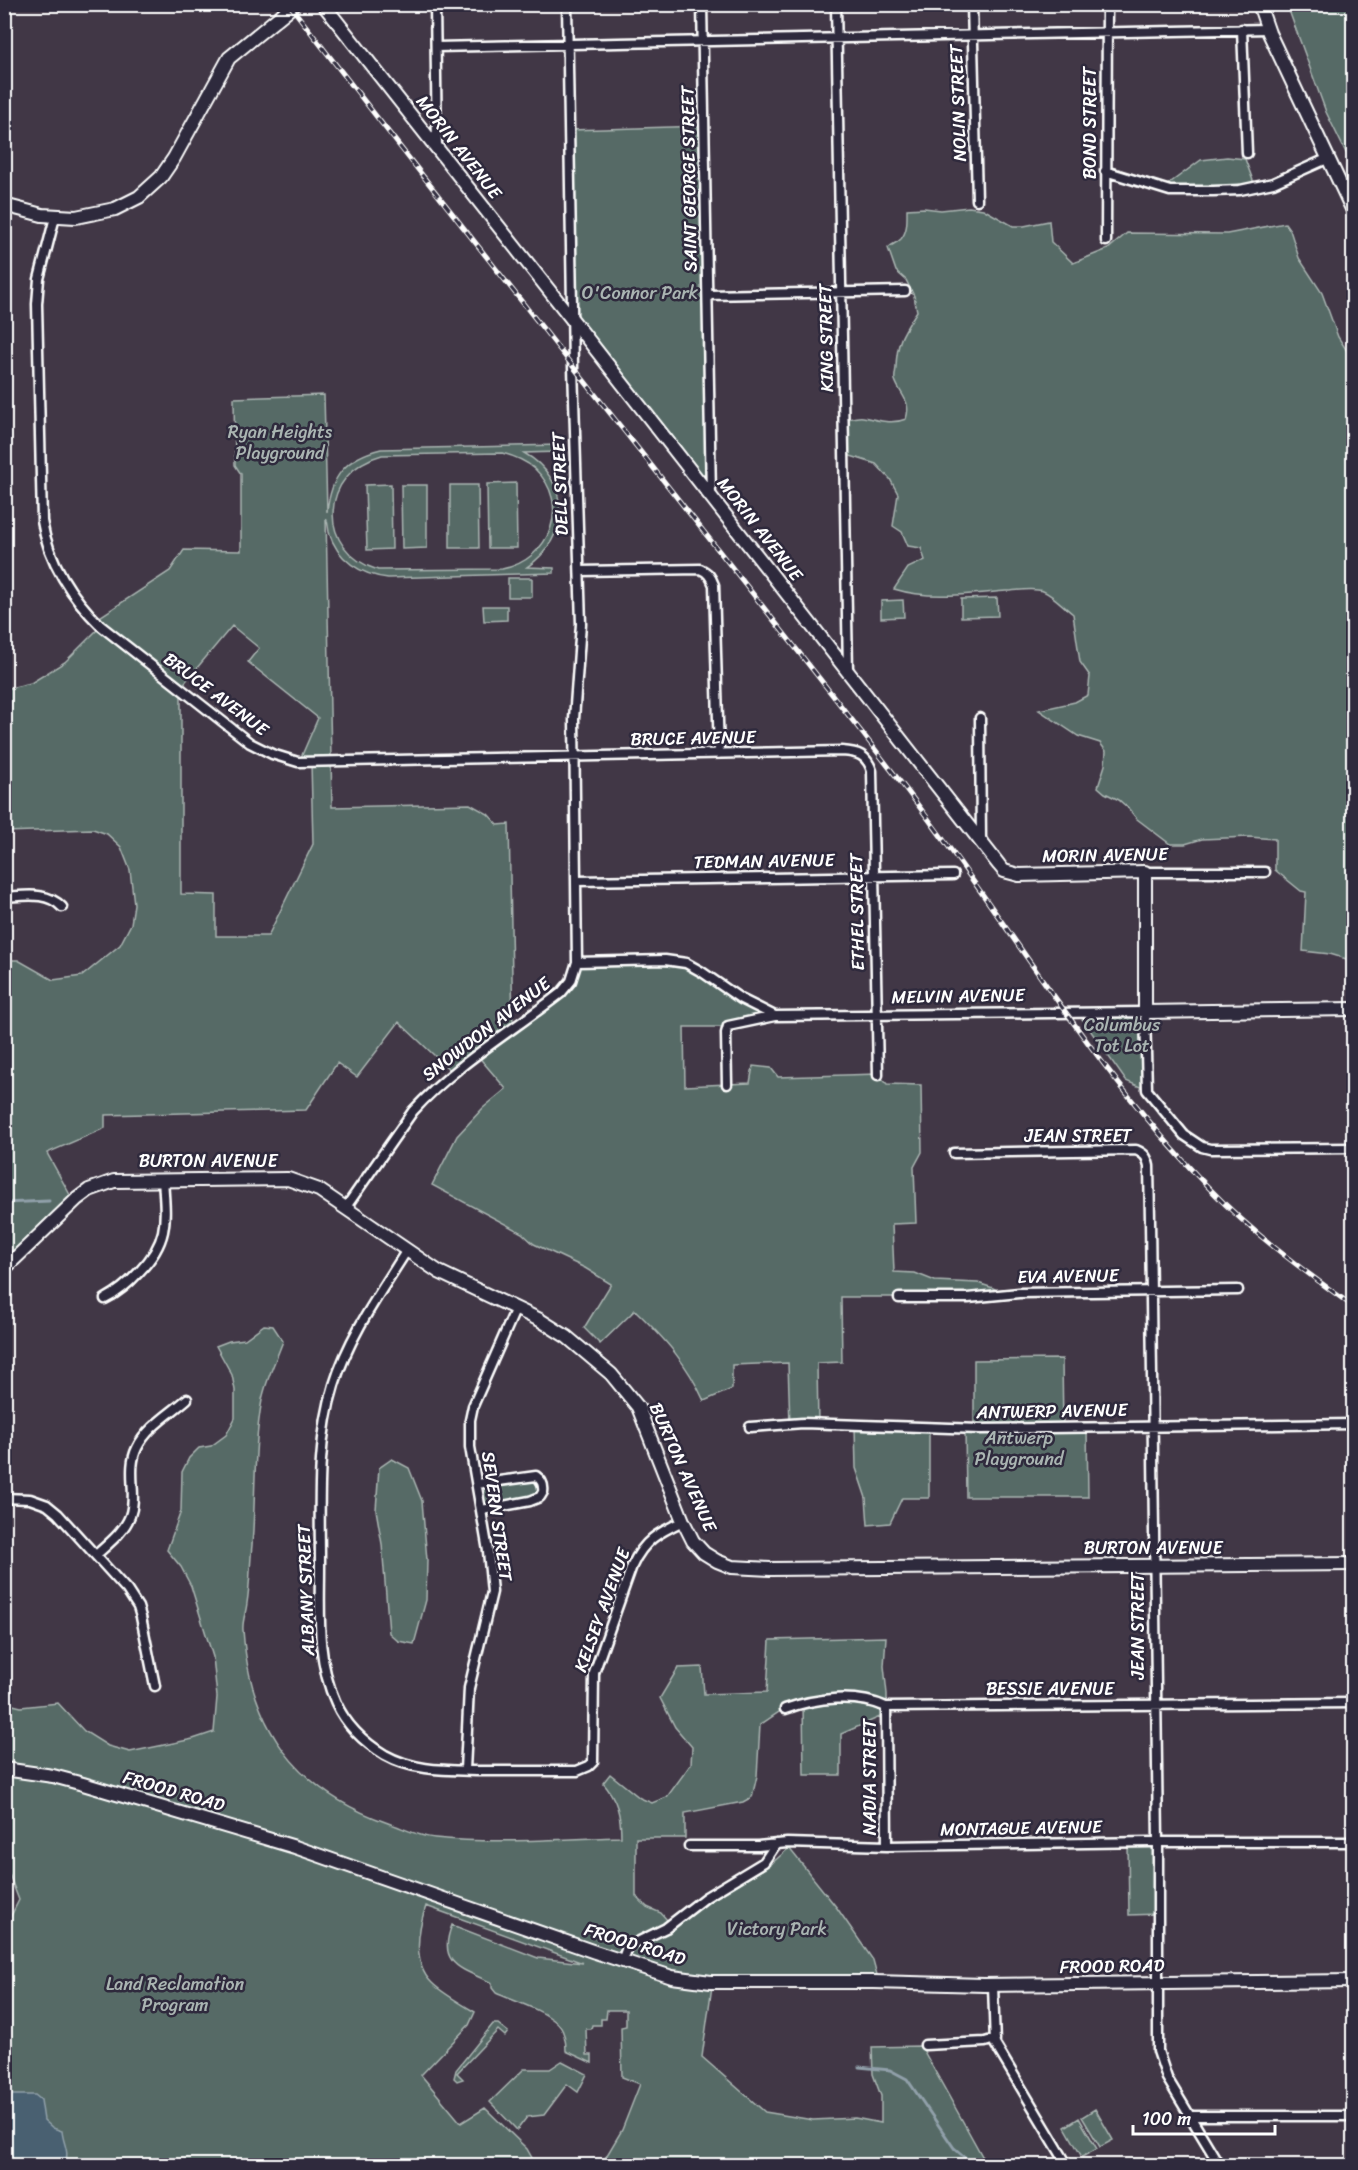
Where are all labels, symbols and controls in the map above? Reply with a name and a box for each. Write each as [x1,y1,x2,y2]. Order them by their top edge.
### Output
street label: NOLIN STREET [940,43,976,162]
street label: BOND STREET [1074,66,1106,179]
street label: SAINT GEORGE STREET [671,85,707,272]
street label: MORIN AVENUE [408,88,511,207]
park label: O'Connor Park [582,277,699,309]
street label: KING STREET [809,283,843,392]
park label: Ryan Heights Playground [228,416,333,469]
street label: DELL STREET [542,431,578,536]
street label: MORIN AVENUE [709,470,812,589]
street label: BRUCE AVENUE [156,644,276,745]
street label: BRUCE AVENUE [630,721,757,755]
street label: MORIN AVENUE [1042,838,1169,872]
street label: TEDMAN AVENUE [693,844,836,878]
street label: ETHEL STREET [840,852,874,971]
street label: SNOWDON AVENUE [415,968,558,1090]
street label: MELVIN AVENUE [891,979,1026,1013]
park label: Columbus Tot Lot [1084,1009,1161,1062]
street label: JEAN STREET [1024,1120,1133,1152]
street label: BURTON AVENUE [139,1145,278,1177]
street label: EVA AVENUE [1017,1259,1120,1293]
street label: ANTWERP AVENUE [975,1394,1129,1428]
street label: BURTON AVENUE [640,1397,726,1538]
park label: Antwerp Playground [975,1422,1065,1475]
street label: SEVERN STREET [472,1449,522,1584]
street label: ALBANY STREET [288,1522,324,1657]
street label: BURTON AVENUE [1084,1532,1223,1564]
street label: KELSEY AVENUE [565,1542,640,1677]
street label: JEAN STREET [1122,1571,1154,1680]
street label: BESSIE AVENUE [986,1673,1115,1705]
street label: NADIA STREET [854,1718,886,1835]
street label: FROOD ROAD [119,1761,229,1821]
street label: MONTAGUE AVENUE [940,1811,1103,1845]
street label: FROOD ROAD [580,1913,690,1975]
park label: Victory Park [727,1913,827,1945]
street label: FROOD ROAD [1059,1949,1165,1983]
park label: Land Reclamation Program [106,1968,244,2021]
scale bar [1133,2098,1276,2136]
text: 100 m [1142,2103,1191,2135]

